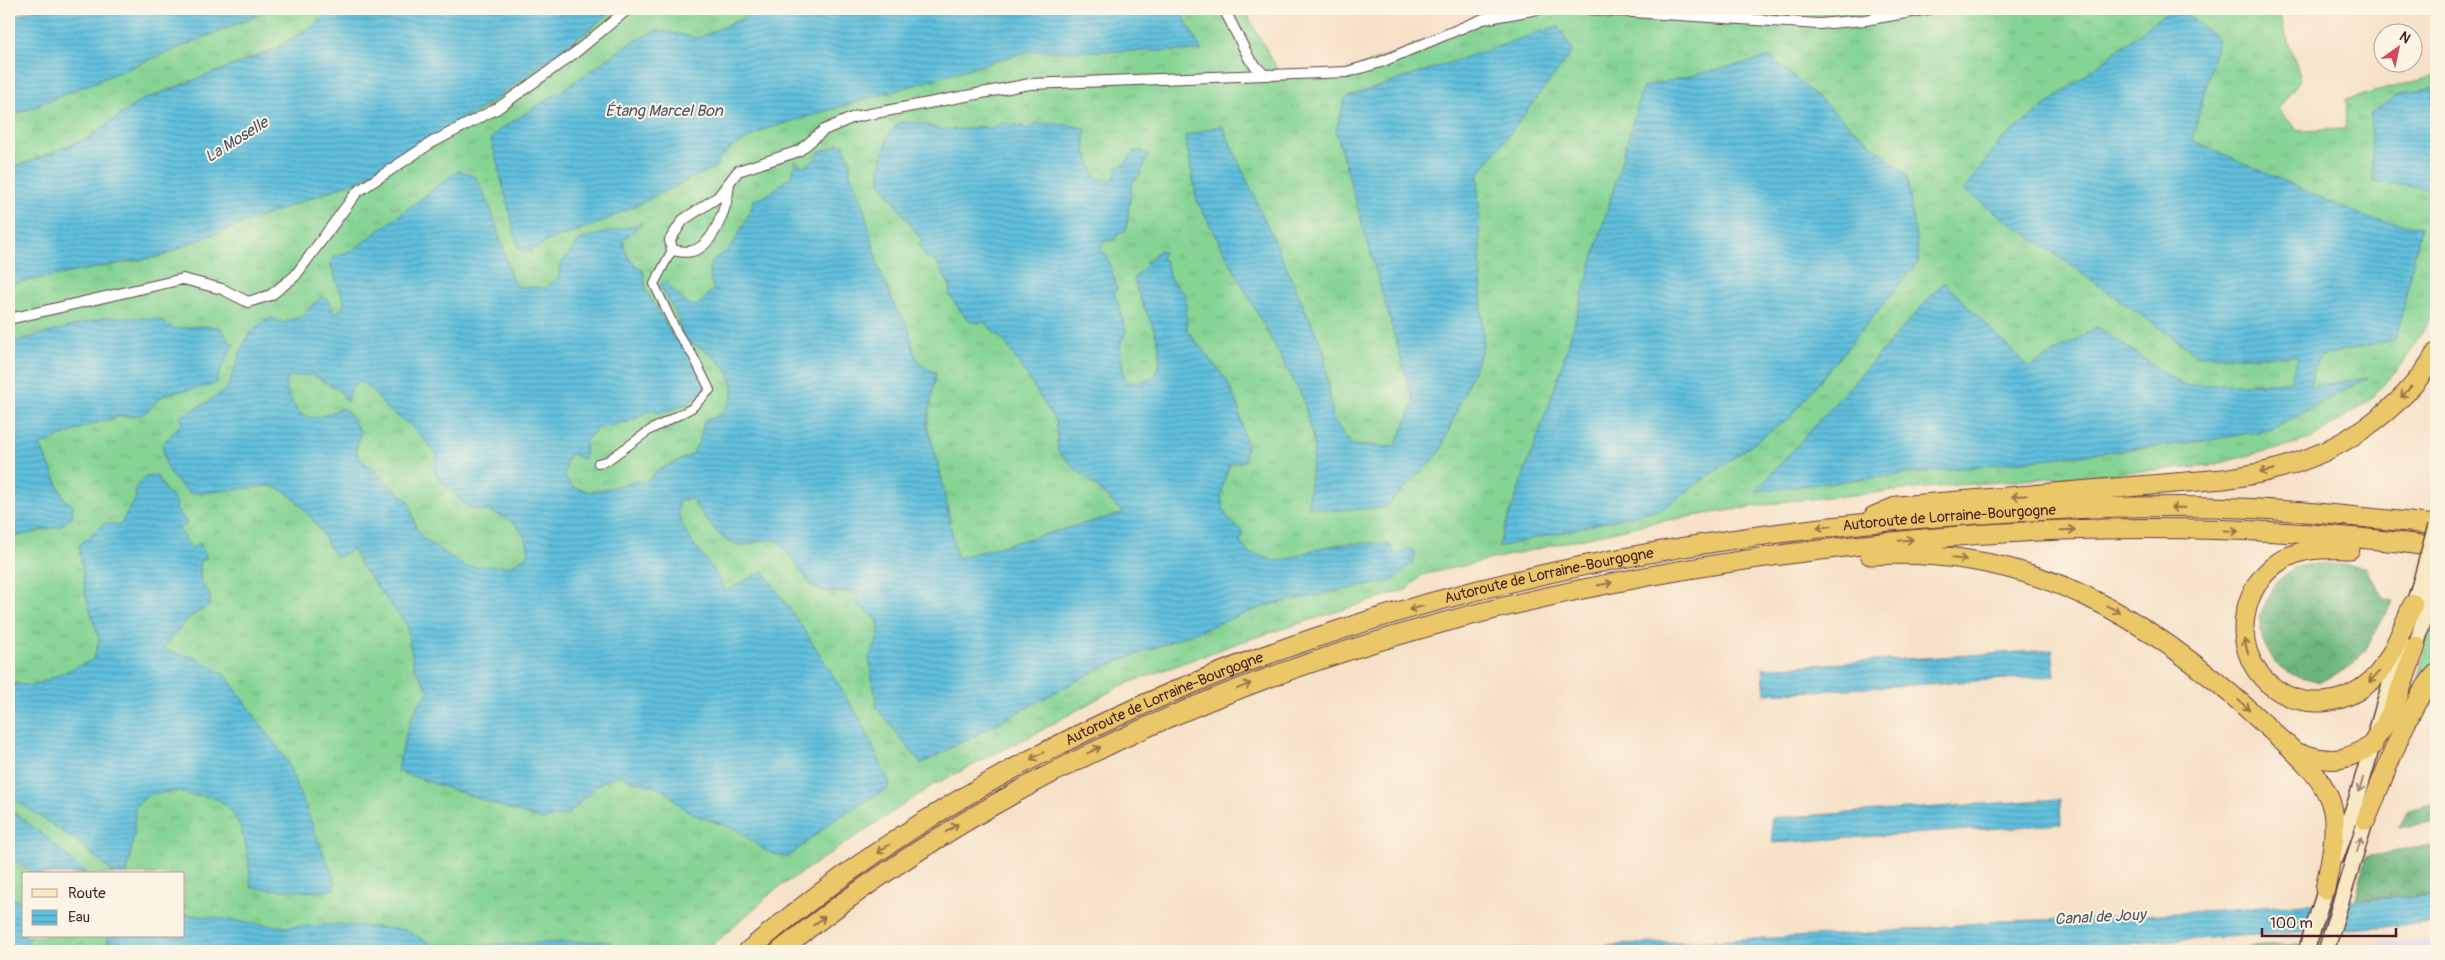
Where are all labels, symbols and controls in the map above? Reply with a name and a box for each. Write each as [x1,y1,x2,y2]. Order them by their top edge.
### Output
north arrow [2372,22,2422,72]
text: N [2396,28,2413,47]
water label: Étang Marcel Bon [605,101,724,121]
water label: La Moselle [201,112,274,167]
one-way arrow [2400,385,2412,398]
one-way arrow [2260,467,2276,476]
one-way arrow [2011,492,2027,501]
street label: Autoroute de Lorraine-Bourgogne [1842,501,2057,536]
one-way arrow [2171,503,2187,512]
one-way arrow [1816,522,1832,532]
one-way arrow [2060,526,2076,535]
one-way arrow [2222,526,2238,535]
one-way arrow [1898,535,1914,544]
street label: Autoroute de Lorraine-Bourgogne [1442,543,1656,608]
one-way arrow [1951,554,1967,564]
one-way arrow [1597,578,1613,588]
one-way arrow [1409,603,1425,613]
one-way arrow [2105,605,2120,614]
one-way arrow [2241,638,2250,654]
street label: Autoroute de Lorraine-Bourgogne [1062,648,1266,750]
one-way arrow [2368,670,2380,683]
one-way arrow [1236,681,1251,690]
one-way arrow [2237,699,2250,711]
one-way arrow [1087,745,1102,755]
one-way arrow [1030,752,1045,761]
one-way arrow [2356,777,2366,793]
one-way arrow [945,823,959,833]
one-way arrow [2355,837,2364,853]
one-way arrow [876,844,890,854]
legend [22,872,185,938]
text: Route [68,884,106,903]
water label: Canal de Jouy [2054,905,2148,929]
scale bar [2262,905,2396,937]
text: Eau [68,908,90,927]
text: 100 m [2270,914,2313,933]
one-way arrow [812,915,825,926]

